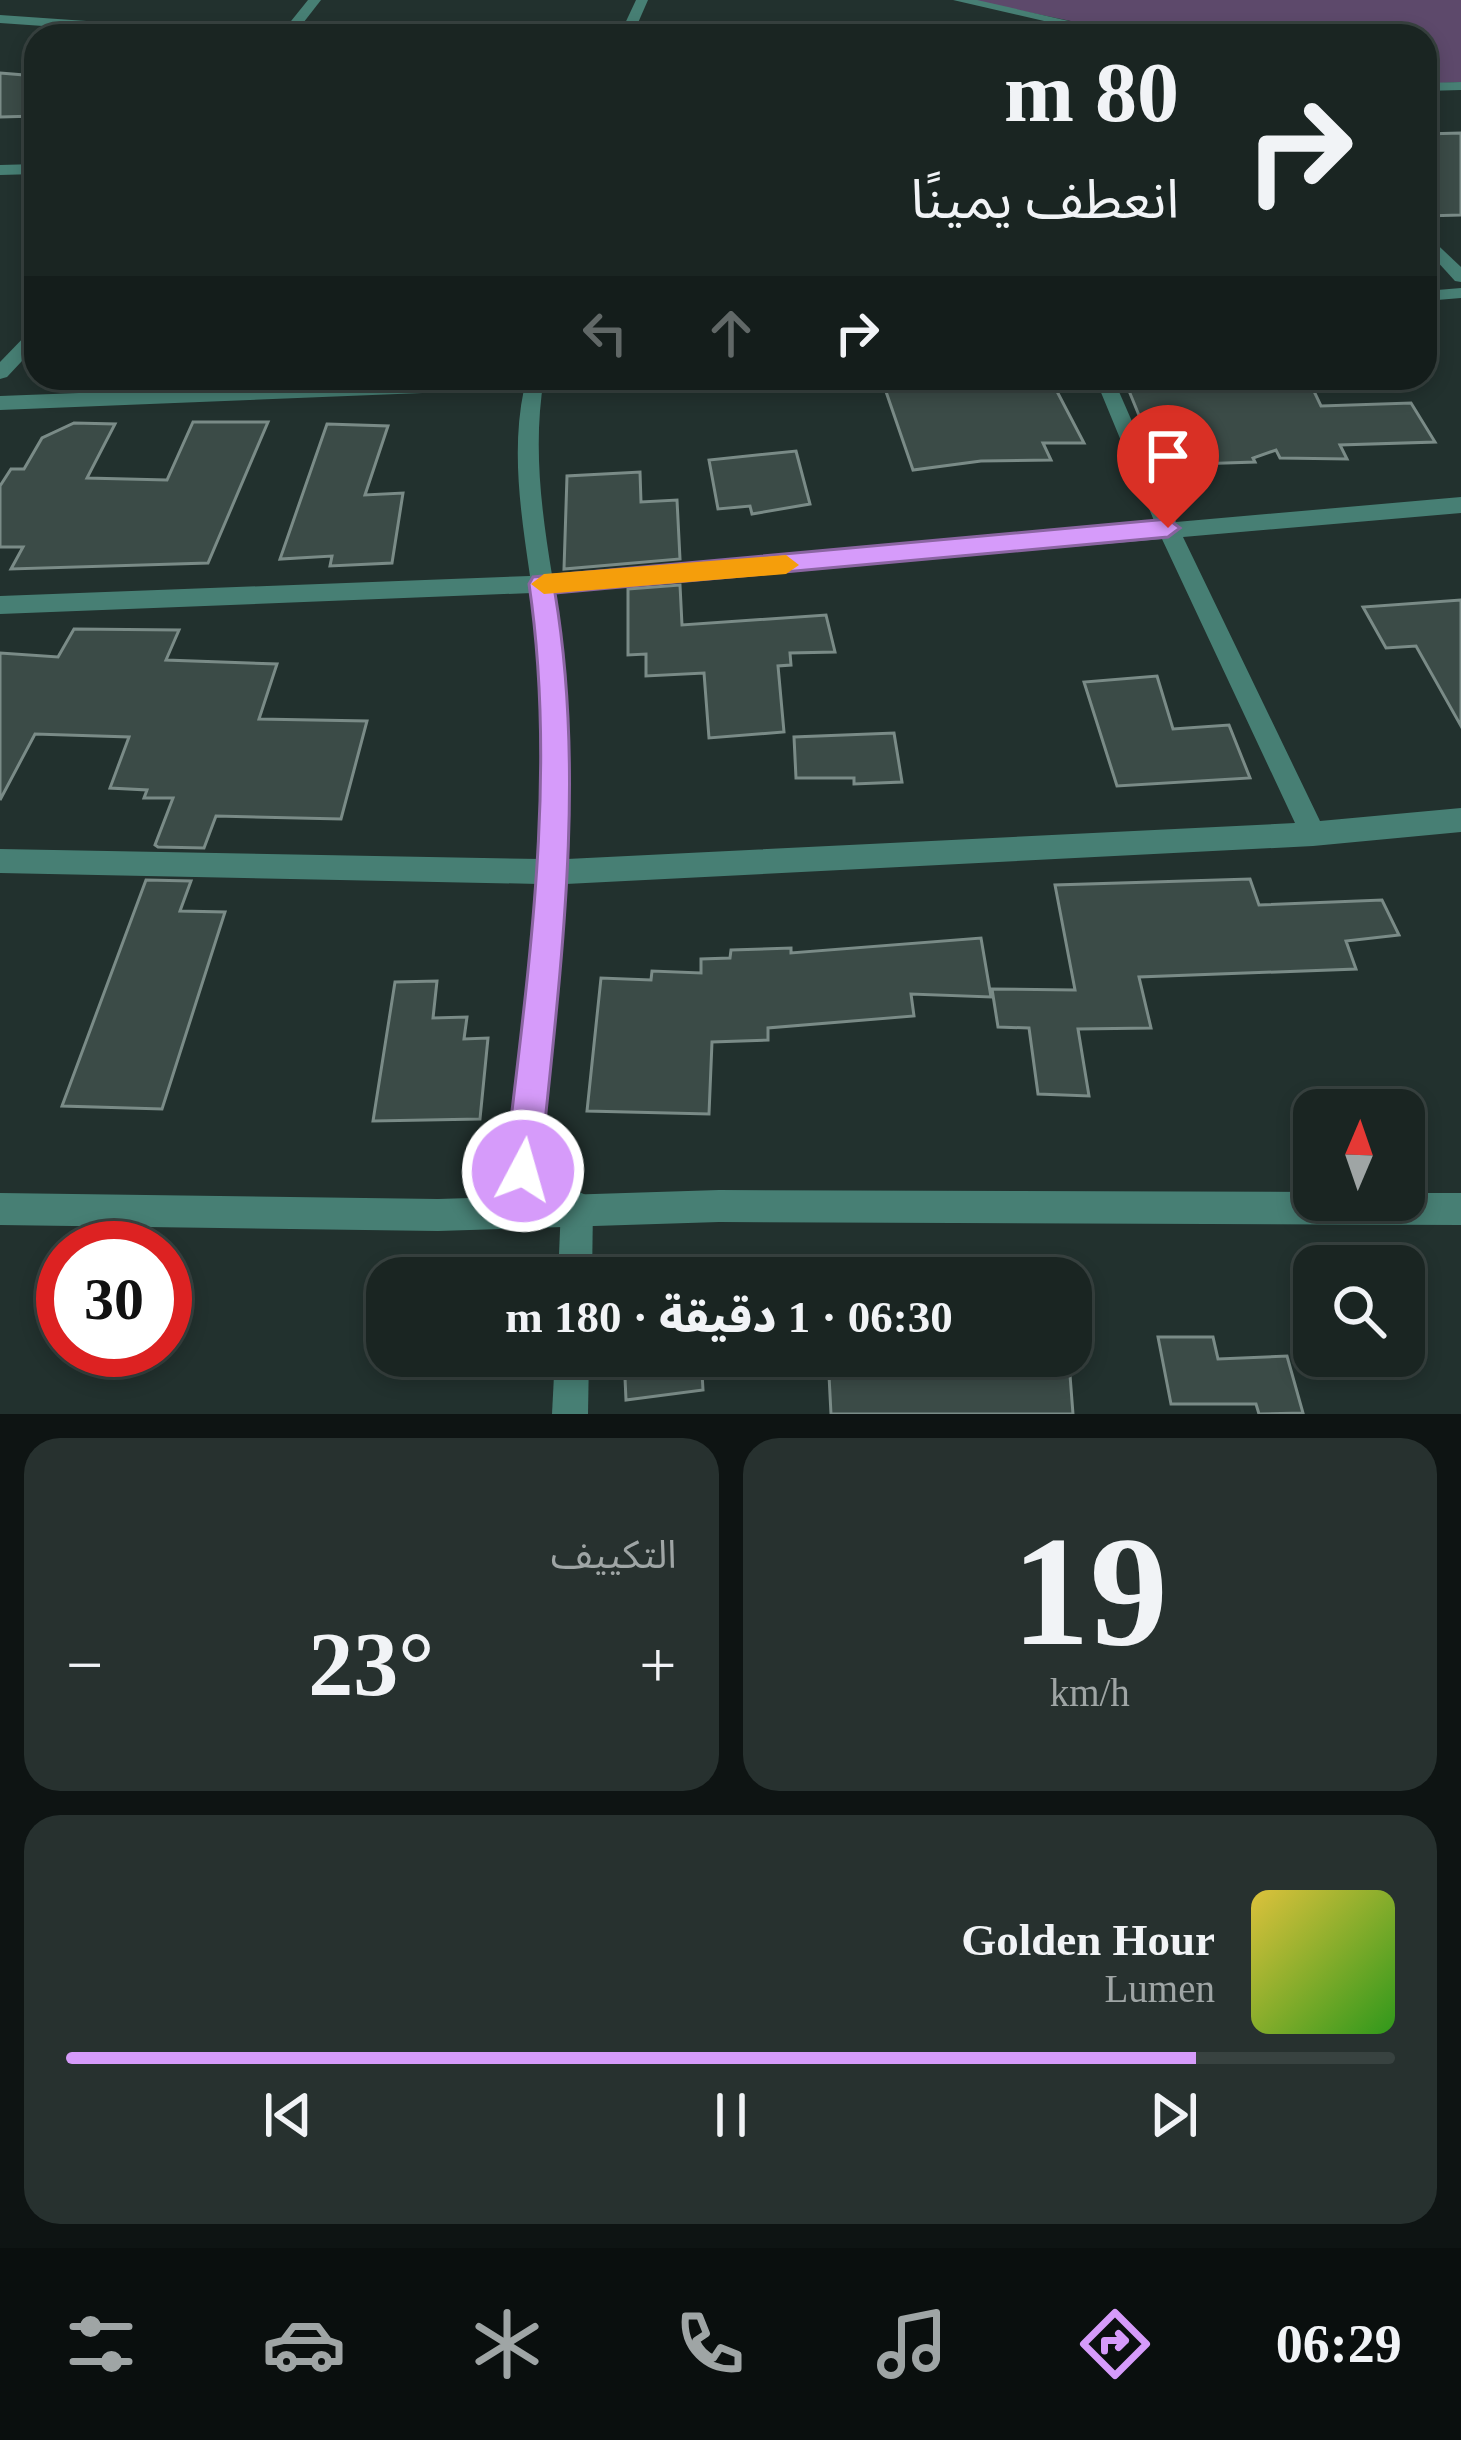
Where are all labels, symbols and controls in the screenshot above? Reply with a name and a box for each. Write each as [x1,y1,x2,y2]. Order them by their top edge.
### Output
text: 80 m [1004,46,1179,139]
icon: right [1221,72,1377,228]
text: انعطف يمينًا [911,170,1179,230]
icon: left [572,300,638,366]
icon: ahead [698,300,764,366]
icon: right [824,300,890,366]
pin [1117,405,1219,528]
icon: arrive [1135,423,1201,489]
north arrow [1293,1089,1425,1221]
map controls [1293,1089,1425,1377]
position arrow [460,1108,586,1234]
speed limit sign: 30 [36,1221,192,1377]
button: search [1293,1245,1425,1377]
text: 06:30 · 1 دقيقة · 180 m [505,1292,953,1342]
text: 19 [1012,1505,1168,1678]
text: التكييف [551,1533,677,1576]
text: 23° [308,1615,434,1714]
text: − [66,1628,103,1701]
text: + [639,1628,677,1701]
text: km/h [1050,1671,1130,1714]
text: Golden Hour [961,1915,1215,1965]
text: Lumen [1105,1967,1215,2010]
icon: previous [255,2082,321,2148]
icon: pause [698,2082,764,2148]
icon: next [1141,2082,1207,2148]
icon: filters [59,2302,143,2386]
icon: car [262,2302,346,2386]
icon: climate [465,2302,549,2386]
icon: phone [668,2302,752,2386]
icon: music [870,2302,954,2386]
icon: directions [1073,2302,1157,2386]
text: 06:29 [1276,2314,1402,2374]

